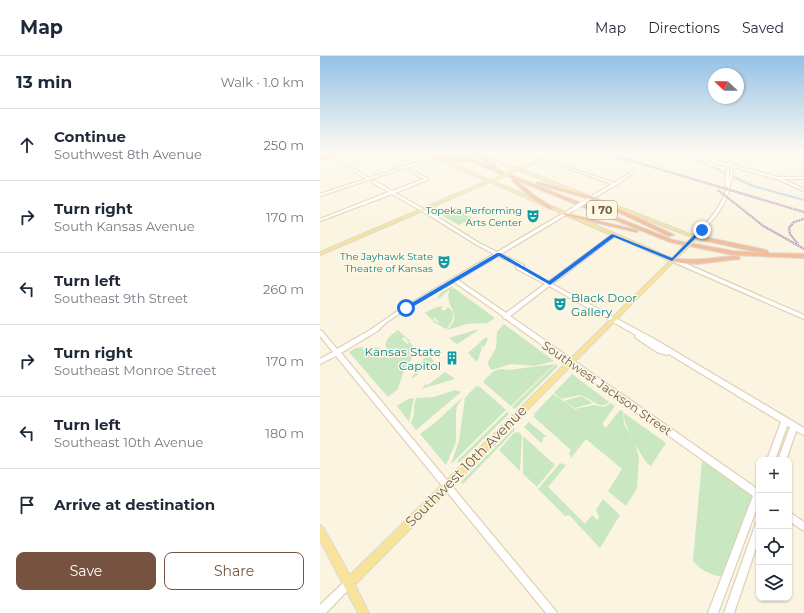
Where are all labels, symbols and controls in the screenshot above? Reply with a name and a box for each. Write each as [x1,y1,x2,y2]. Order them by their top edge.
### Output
text: Map [20,16,63,39]
text: Map [595,19,626,37]
text: Directions [648,19,720,37]
text: Saved [742,19,784,37]
north arrow [708,68,744,104]
text: 13 min [16,72,72,92]
text: Walk · 1.0 km [220,74,304,90]
text: Continue [54,127,126,146]
icon: ahead [16,134,38,156]
text: 250 m [263,137,304,153]
text: Southwest 8th Avenue [54,146,202,162]
text: Turn right [54,199,133,218]
road number: I 70 [587,201,617,219]
place label: Topeka Performing Arts Center [426,204,522,229]
icon: right [16,206,38,228]
theatre icon: Topeka Performing Arts Center [525,208,541,224]
text: 170 m [266,209,304,225]
text: South Kansas Avenue [54,218,195,234]
route end [693,221,711,239]
place label: The Jayhawk State Theatre of Kansas [340,250,433,275]
theatre icon: The Jayhawk State Theatre of Kansas [436,254,452,270]
text: Turn left [54,271,121,290]
icon: left [16,278,38,300]
text: 260 m [263,281,304,297]
text: Southeast 9th Street [54,290,188,306]
place label: Black Door Gallery [571,290,637,319]
theatre icon: Black Door Gallery [552,296,568,312]
route start [397,299,415,317]
street label: Southwest Jackson Street [539,337,675,439]
text: Turn right [54,343,133,362]
place label: Kansas State Capitol [365,344,441,373]
icon: right [16,350,38,372]
building icon: Kansas State Capitol [444,350,460,366]
text: 170 m [266,353,304,369]
text: Southeast Monroe Street [54,362,216,378]
street label: Southwest 10th Avenue [401,401,531,531]
text: Turn left [54,415,121,434]
icon: left [16,422,38,444]
text: 180 m [265,425,304,441]
text: Southeast 10th Avenue [54,434,203,450]
map controls [756,457,792,601]
button: + [756,457,792,493]
button: − [756,493,792,529]
icon: arrive [16,494,38,516]
text: Arrive at destination [54,495,215,514]
button: locate [756,529,792,565]
button: Save [16,552,156,590]
button: Share [164,552,304,590]
button: layers [756,565,792,601]

